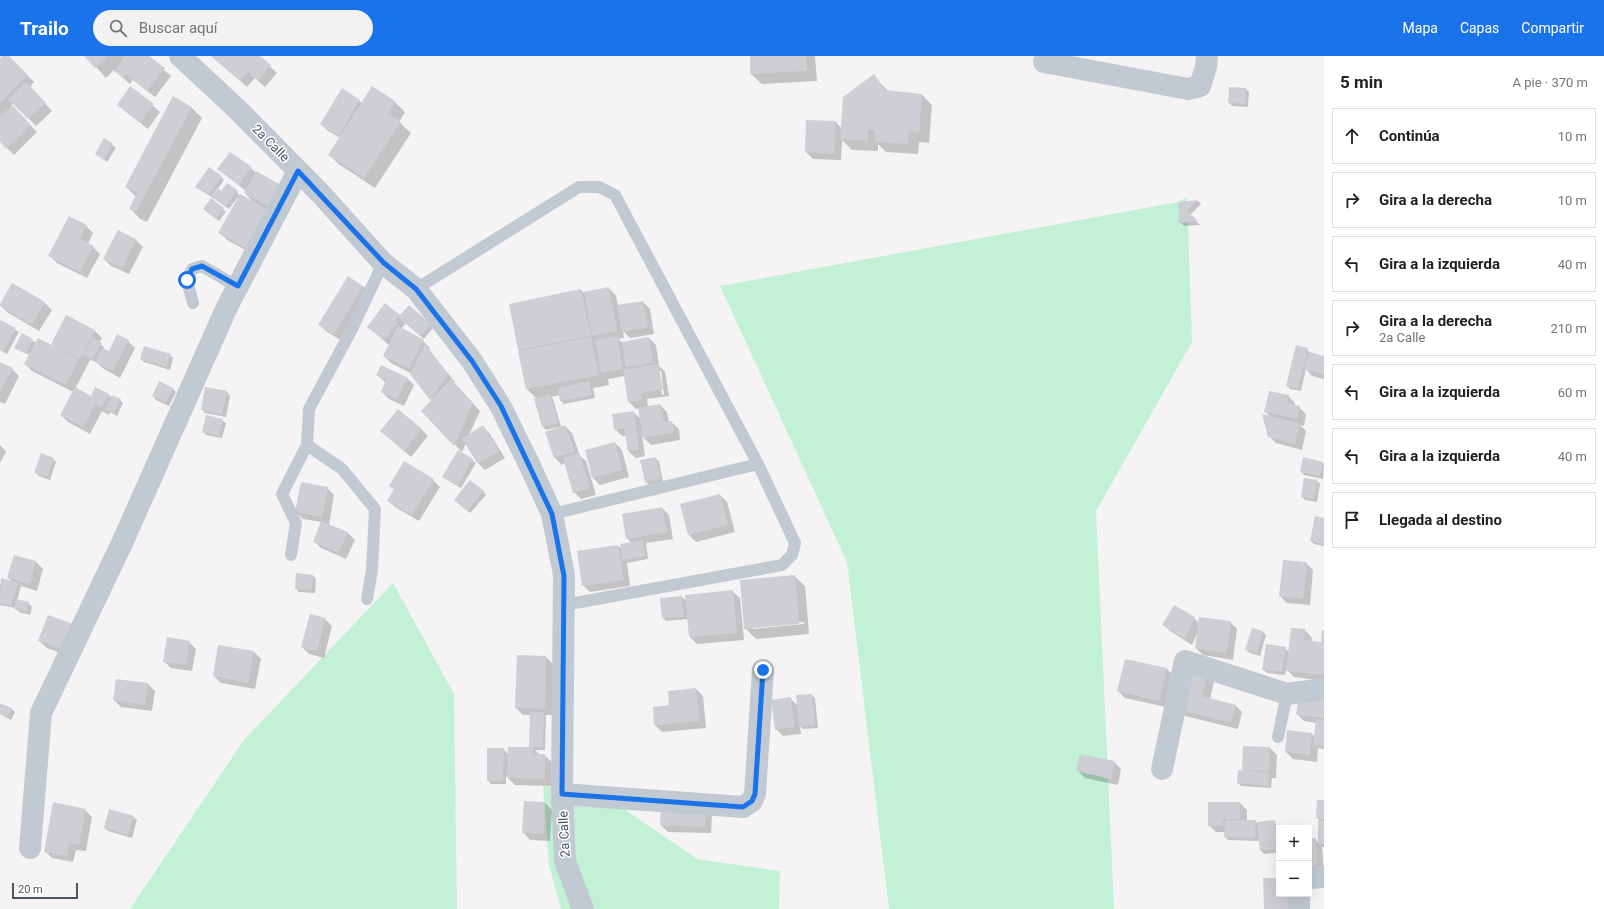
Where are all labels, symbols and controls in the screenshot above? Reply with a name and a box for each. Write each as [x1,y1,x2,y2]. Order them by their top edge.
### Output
search box [93,10,373,46]
text: Trailo [20,17,69,40]
icon: search [107,17,129,39]
text: Buscar aquí [139,19,218,37]
text: Mapa [1403,20,1438,36]
text: Capas [1460,20,1499,36]
text: Compartir [1521,20,1584,36]
text: 5 min [1340,72,1383,92]
text: A pie · 370 m [1513,75,1588,90]
street label: 2a Calle [249,121,293,165]
icon: ahead [1341,125,1363,147]
text: Continúa [1379,127,1440,145]
text: 10 m [1558,129,1587,144]
icon: right [1341,189,1363,211]
text: Gira a la derecha [1379,191,1492,209]
text: 10 m [1558,193,1587,208]
icon: left [1341,253,1363,275]
text: Gira a la izquierda [1379,255,1500,273]
text: 40 m [1558,257,1587,272]
route start [178,271,196,289]
text: Gira a la derecha [1379,312,1492,330]
icon: right [1341,317,1363,339]
text: 210 m [1550,321,1587,336]
text: 2a Calle [1379,330,1425,345]
icon: left [1341,381,1363,403]
text: Gira a la izquierda [1379,383,1500,401]
text: 60 m [1558,385,1587,400]
icon: left [1341,445,1363,467]
text: Gira a la izquierda [1379,447,1500,465]
text: 40 m [1558,449,1587,464]
icon: arrive [1341,509,1363,531]
text: Llegada al destino [1379,511,1502,529]
route end [754,661,772,679]
street label: 2a Calle [555,810,573,858]
map controls [1276,825,1312,897]
button: + [1276,825,1312,861]
button: − [1276,861,1312,897]
scale bar [12,881,78,900]
text: 20 m [18,883,43,896]

